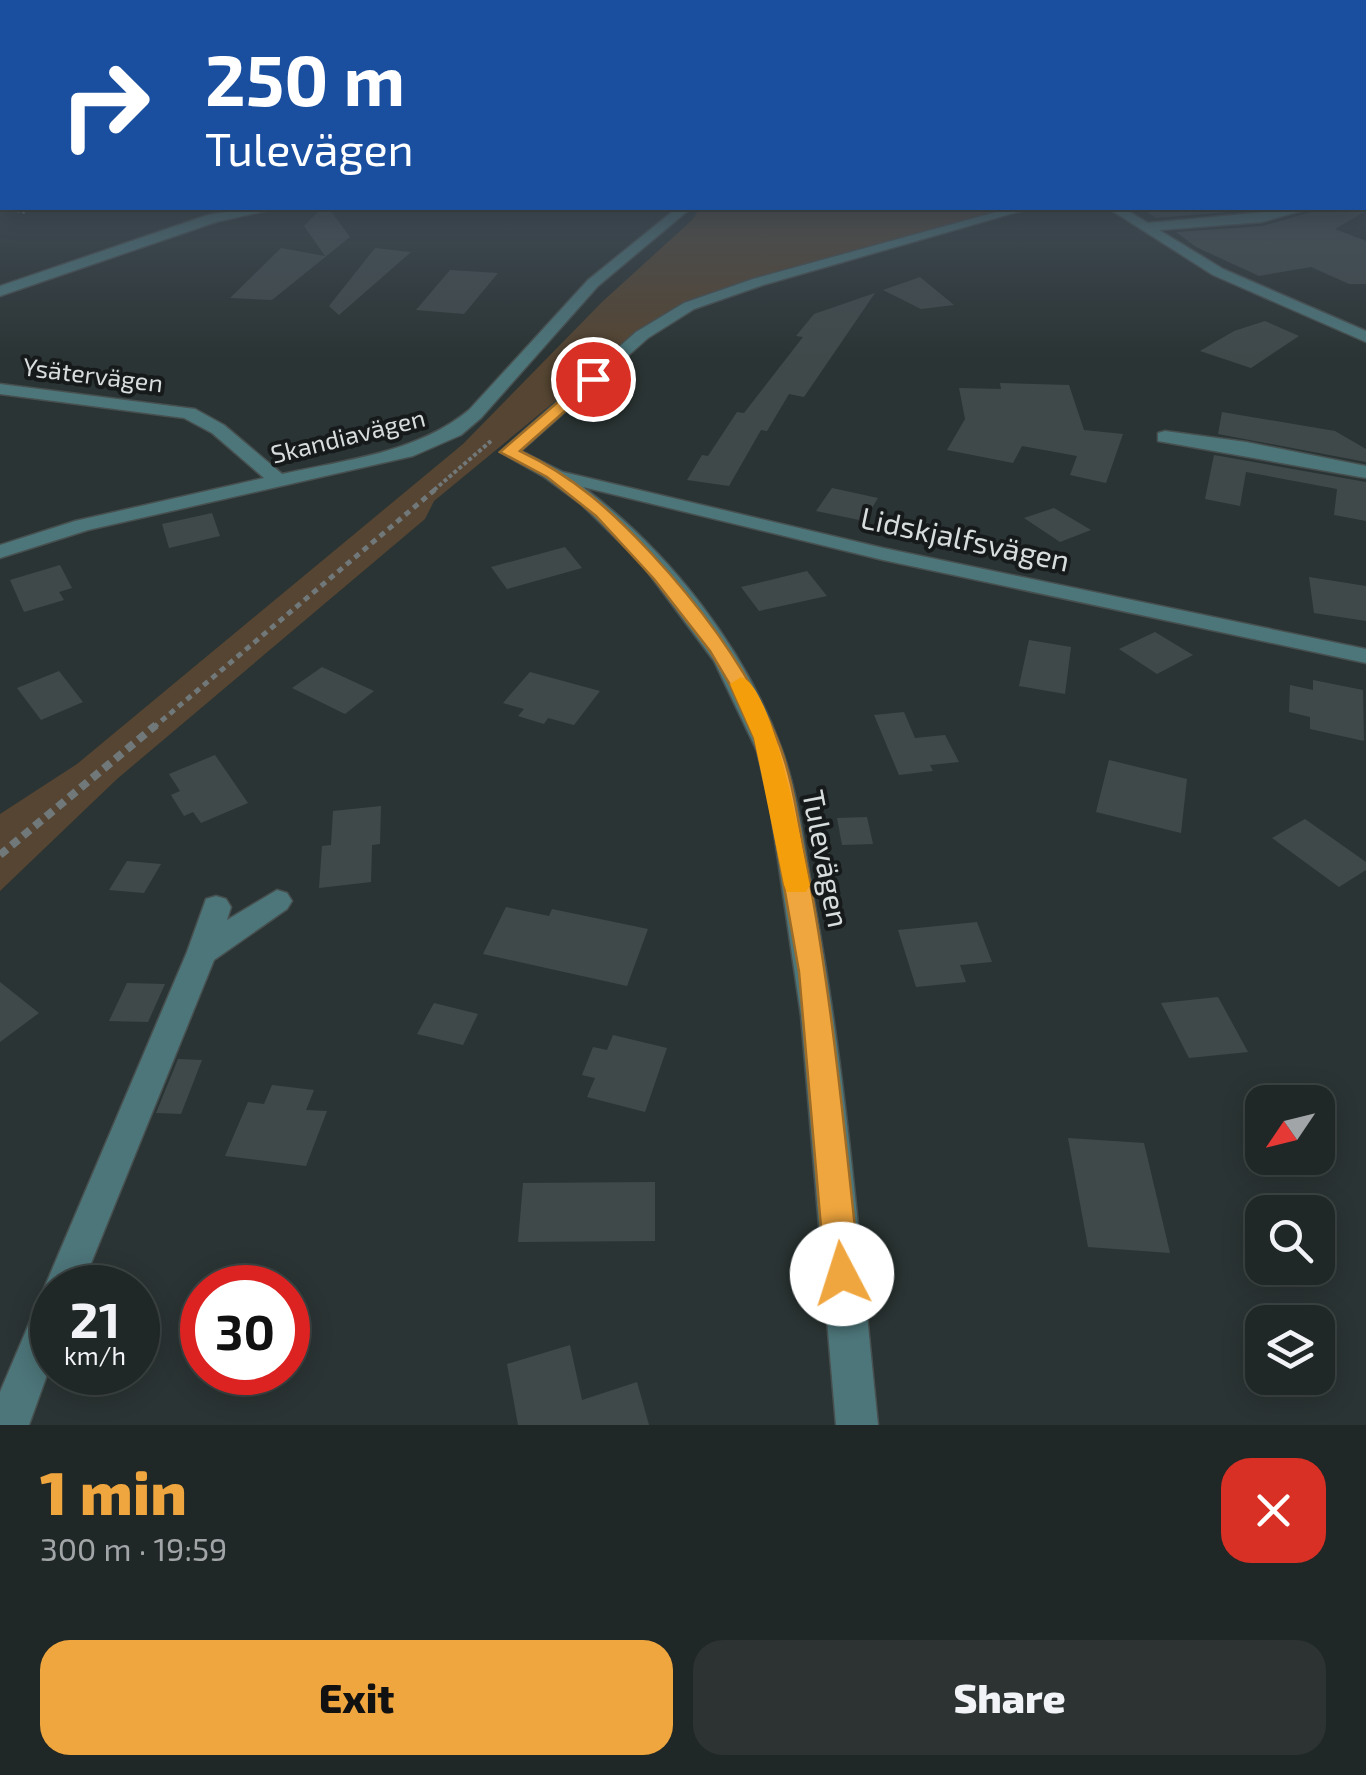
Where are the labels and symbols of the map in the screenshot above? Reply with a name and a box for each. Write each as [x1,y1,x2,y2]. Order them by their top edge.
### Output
pin [551,337,636,422]
street label: Ysätervägen [21,351,165,397]
street label: Skandiavägen [268,401,428,469]
street label: Lidskjalfsvägen [858,498,1073,578]
street label: Tulevägen [796,787,858,930]
north arrow [1245,1085,1335,1175]
position arrow [790,1222,894,1326]
speed limit sign: 30 [180,1265,310,1395]

